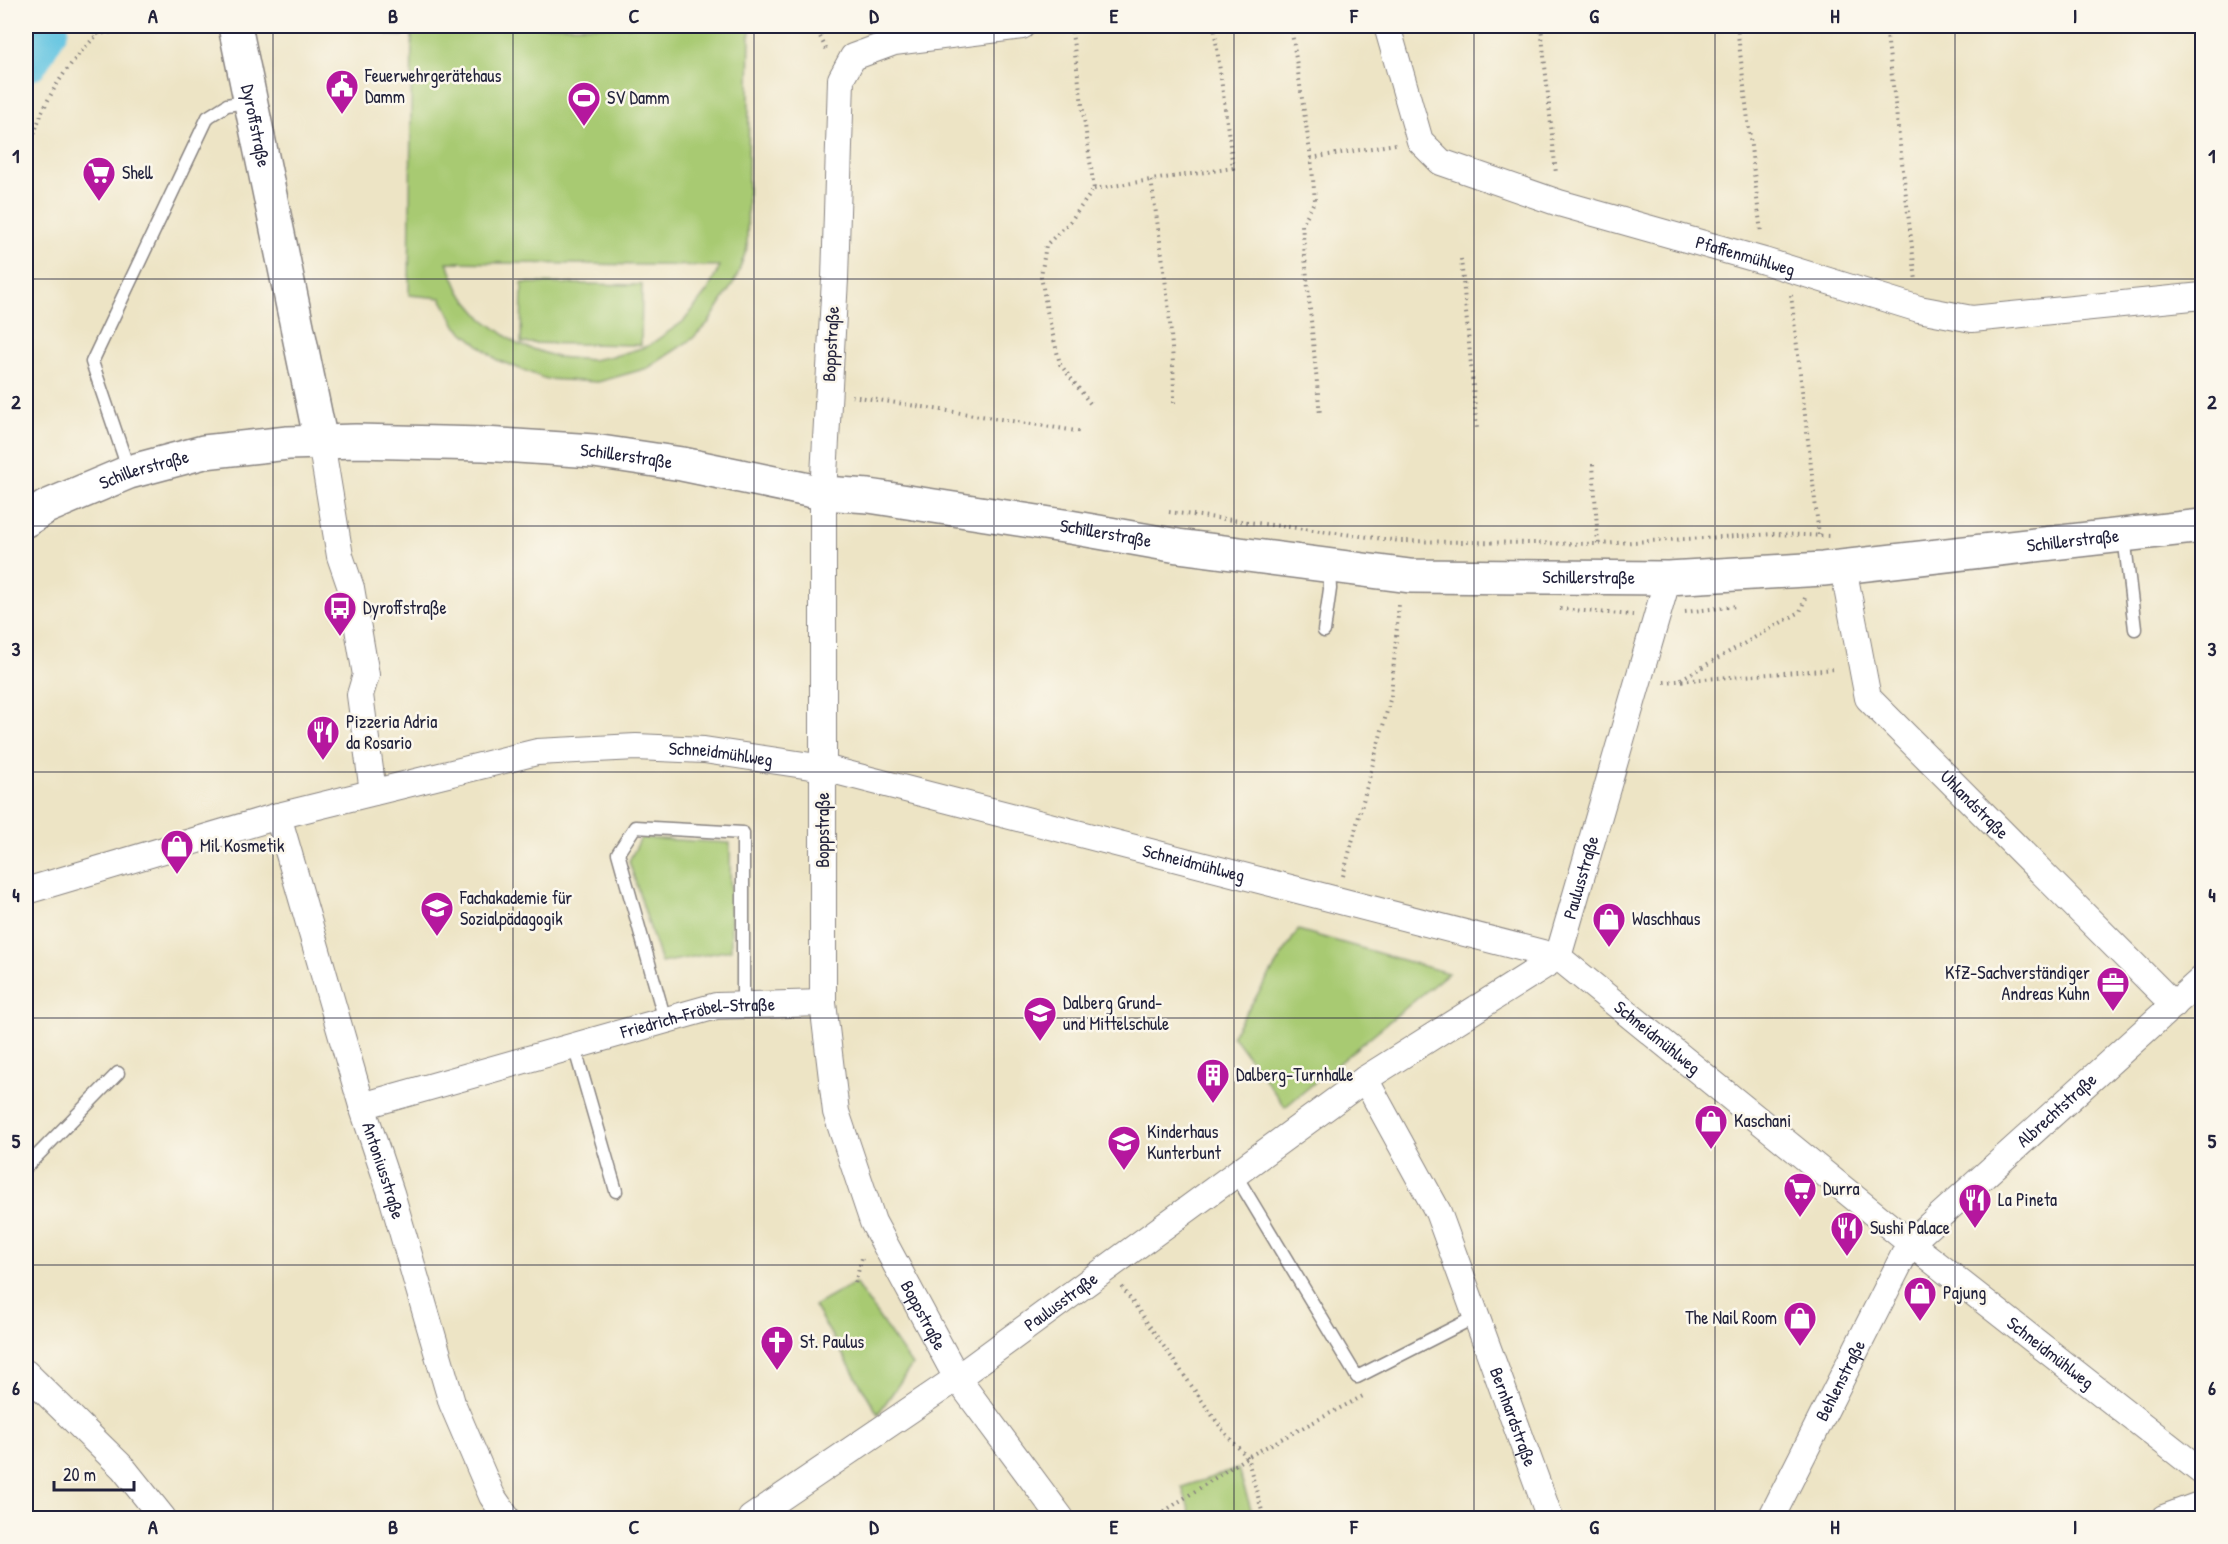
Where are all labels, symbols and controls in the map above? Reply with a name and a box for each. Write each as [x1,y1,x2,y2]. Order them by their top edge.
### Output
text: A [148,2,158,29]
text: B [388,2,398,29]
text: C [629,2,640,29]
text: D [869,2,879,29]
text: E [1110,2,1119,29]
text: F [1349,2,1359,29]
text: G [1589,2,1599,29]
text: H [1830,2,1840,29]
text: I [2073,2,2077,29]
place label: Feuerwehrgerätehaus Damm [364,63,502,109]
public building icon: Feuerwehrgerätehaus Damm [324,68,360,115]
sports icon: SV Damm [566,80,602,127]
street label: Dyroffstraße [235,82,277,169]
place label: SV Damm [607,85,670,110]
text: 1 [12,142,20,169]
text: 1 [2208,142,2216,169]
supermarket icon: Shell [81,155,117,202]
place label: Shell [122,160,153,185]
street label: Pfaffenmühlweg [1693,229,1798,282]
street label: Boppstraße [816,306,845,382]
text: 2 [11,388,21,415]
text: 2 [2207,388,2217,415]
street label: Schillerstraße [580,437,674,474]
street label: Schillerstraße [95,444,191,495]
street label: Schillerstraße [1058,513,1154,553]
street label: Schillerstraße [2025,523,2120,558]
street label: Schillerstraße [1542,564,1635,590]
bus stop icon: Dyroffstraße [322,590,358,637]
place label: Dyroffstraße [363,595,447,620]
text: 3 [12,635,21,662]
text: 3 [2208,635,2217,662]
place label: Pizzeria Adria da Rosario [346,709,437,755]
restaurant icon: Pizzeria Adria da Rosario [305,714,341,761]
street label: Schneidmühlweg [668,735,775,772]
street label: Uhlandstraße [1935,764,2015,844]
street label: Boppstraße [810,792,835,868]
shop icon: Mil Kosmetik [159,828,195,875]
place label: Mil Kosmetik [200,833,285,858]
street label: Paulusstraße [1557,833,1605,922]
street label: Schneidmühlweg [1140,838,1248,888]
text: 4 [12,881,20,908]
text: 4 [2208,881,2216,908]
place label: Fachakademie für Sozialpädagogik [459,885,572,931]
school or university icon: Fachakademie für Sozialpädagogik [419,890,455,937]
shop icon: Waschhaus [1591,901,1627,948]
place label: Waschhaus [1632,906,1700,931]
place label: KfZ-Sachverständiger Andreas Kuhn [1945,960,2090,1006]
office icon: KfZ-Sachverständiger Andreas Kuhn [2095,965,2131,1012]
place label: Dalberg Grund- und Mittelschule [1063,990,1169,1036]
street label: Friedrich-Fröbel-Straße [617,991,775,1045]
school or university icon: Dalberg Grund- und Mittelschule [1022,995,1058,1042]
street label: Schneidmühlweg [1609,995,1706,1080]
building icon: Dalberg-Turnhalle [1195,1057,1231,1104]
place label: Dalberg-Turnhalle [1236,1062,1353,1087]
street label: Albrechtstraße [2011,1067,2102,1153]
shop icon: Kaschani [1693,1103,1729,1150]
place label: Kaschani [1734,1108,1791,1133]
street label: Antoniusstraße [356,1119,411,1222]
place label: Kinderhaus Kunterbunt [1147,1119,1222,1165]
school or university icon: Kinderhaus Kunterbunt [1106,1124,1142,1171]
text: 5 [12,1127,21,1154]
text: 5 [2208,1127,2217,1154]
supermarket icon: Durra [1782,1171,1818,1218]
place label: Durra [1823,1176,1860,1201]
restaurant icon: La Pineta [1957,1182,1993,1229]
place label: La Pineta [1998,1187,2057,1212]
restaurant icon: Sushi Palace [1829,1210,1865,1257]
place label: Sushi Palace [1870,1215,1950,1240]
street label: Paulusstraße [1019,1266,1103,1337]
shop icon: Pajung [1902,1275,1938,1322]
street label: Boppstraße [895,1276,953,1354]
place label: Pajung [1943,1280,1986,1305]
shop icon: The Nail Room [1782,1300,1818,1347]
place label: The Nail Room [1685,1305,1777,1330]
street label: Schneidmühlweg [2002,1311,2099,1395]
church icon: St. Paulus [759,1324,795,1371]
place label: St. Paulus [800,1329,864,1354]
street label: Behlenstraße [1809,1336,1871,1425]
street label: Bernhardstraße [1484,1364,1543,1470]
text: 6 [12,1374,20,1401]
text: 6 [2208,1374,2216,1401]
scale bar [54,1454,134,1492]
text: 20 m [63,1462,96,1487]
text: A [148,1513,158,1540]
text: B [388,1513,398,1540]
text: C [629,1513,640,1540]
text: D [869,1513,879,1540]
text: E [1110,1513,1119,1540]
text: F [1349,1513,1359,1540]
text: G [1589,1513,1599,1540]
text: H [1830,1513,1840,1540]
text: I [2073,1513,2077,1540]

